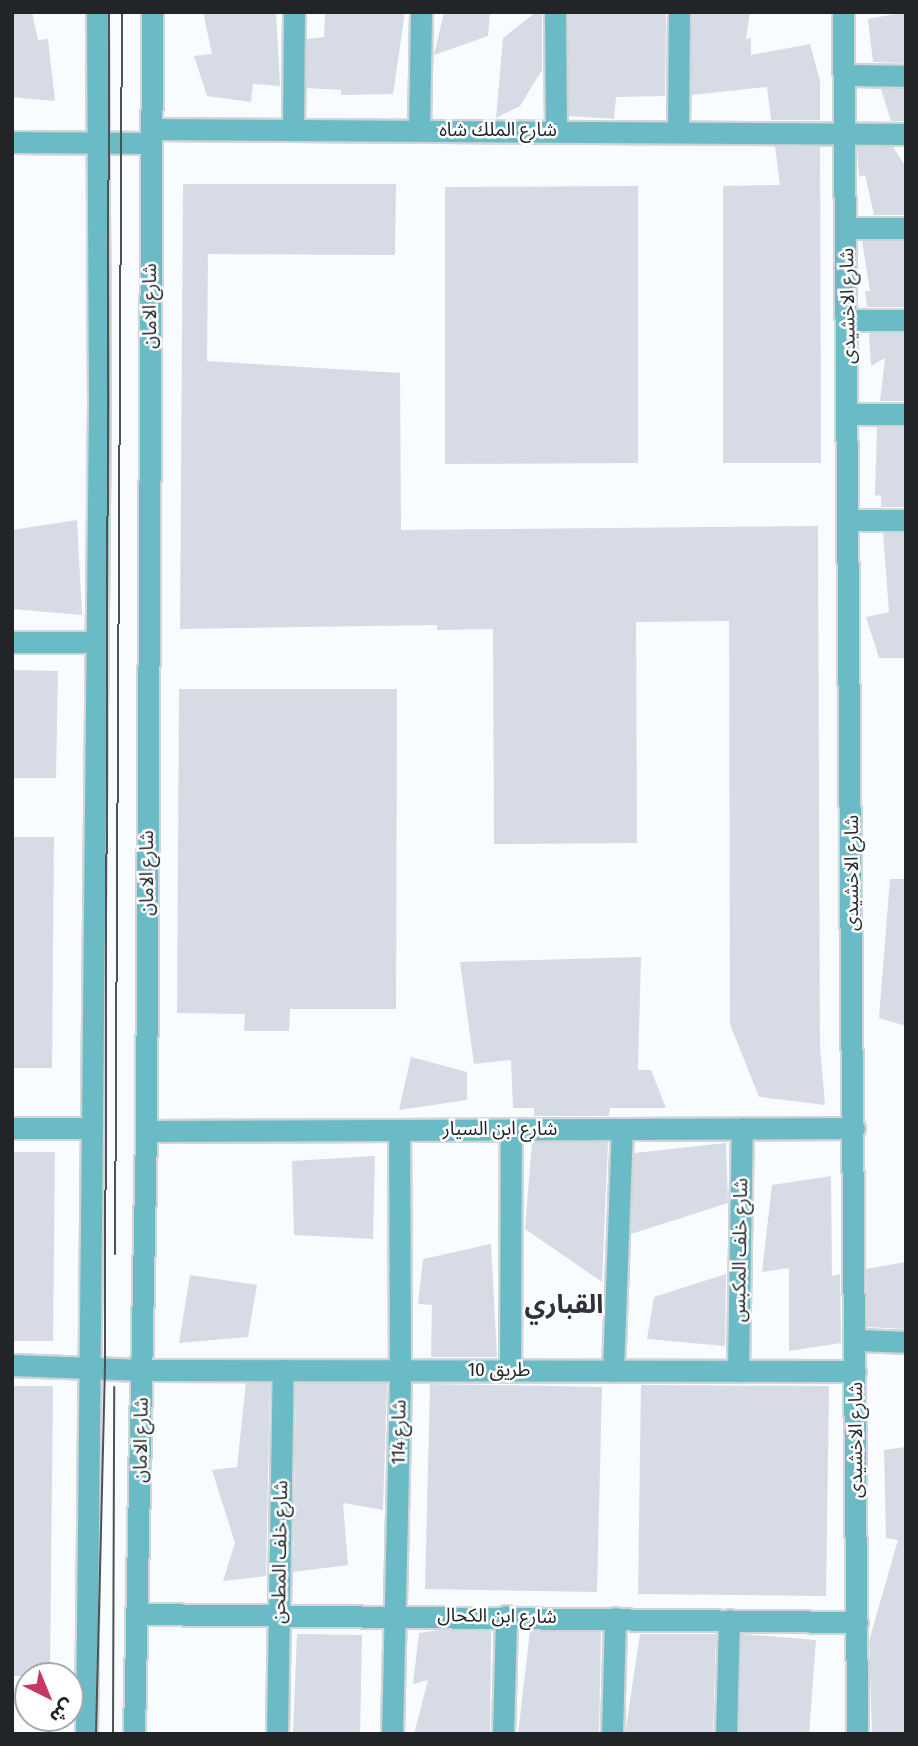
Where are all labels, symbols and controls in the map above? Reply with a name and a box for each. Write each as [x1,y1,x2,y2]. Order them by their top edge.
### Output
street label: شارع الملك شاه [439,119,557,141]
street label: شارع الاخشيدى [836,248,860,364]
street label: شارع الامان [139,263,161,349]
street label: شارع الاخشيدى [841,815,863,931]
street label: شارع الامان [136,830,158,916]
street label: شارع ابن السيار [443,1118,557,1140]
street label: شارع خلف المكبس [727,1178,753,1322]
district label: القباري [525,1289,603,1321]
street label: طريق 10 [468,1359,530,1381]
street label: شارع الاخشيدى [845,1382,867,1498]
street label: شارع الامان [129,1397,153,1483]
street label: شارع 114 [387,1399,411,1465]
street label: شارع خلف المطحن [267,1480,293,1624]
street label: شارع ابن الكحال [437,1604,557,1628]
north arrow [14,1662,84,1732]
text: ش [45,1694,80,1729]

